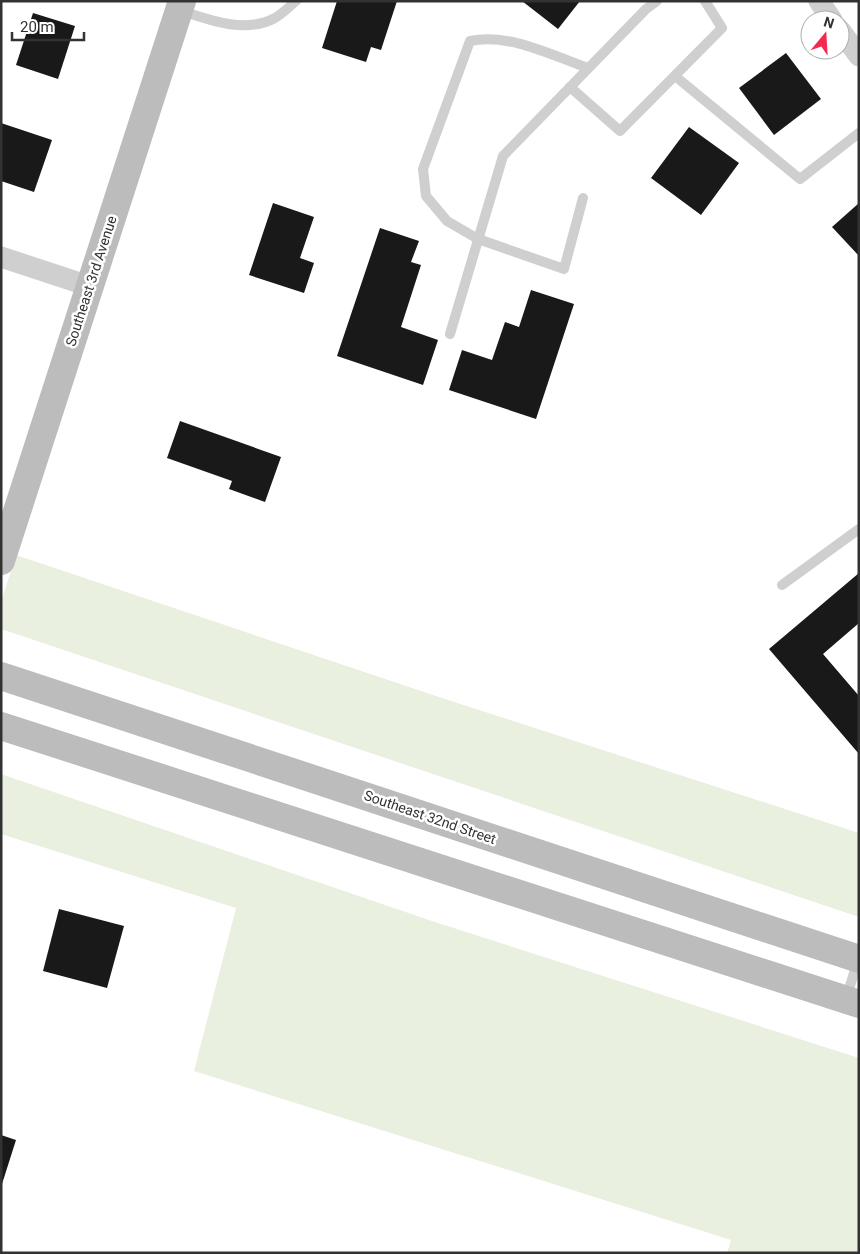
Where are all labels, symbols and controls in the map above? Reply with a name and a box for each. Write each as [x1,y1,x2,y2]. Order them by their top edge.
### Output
scale bar [12,10,85,42]
north arrow [800,10,850,60]
text: N [822,13,836,32]
text: 20 m [20,18,54,36]
street label: Southeast 3rd Avenue [62,214,120,348]
street label: Southeast 32nd Street [362,787,498,847]

